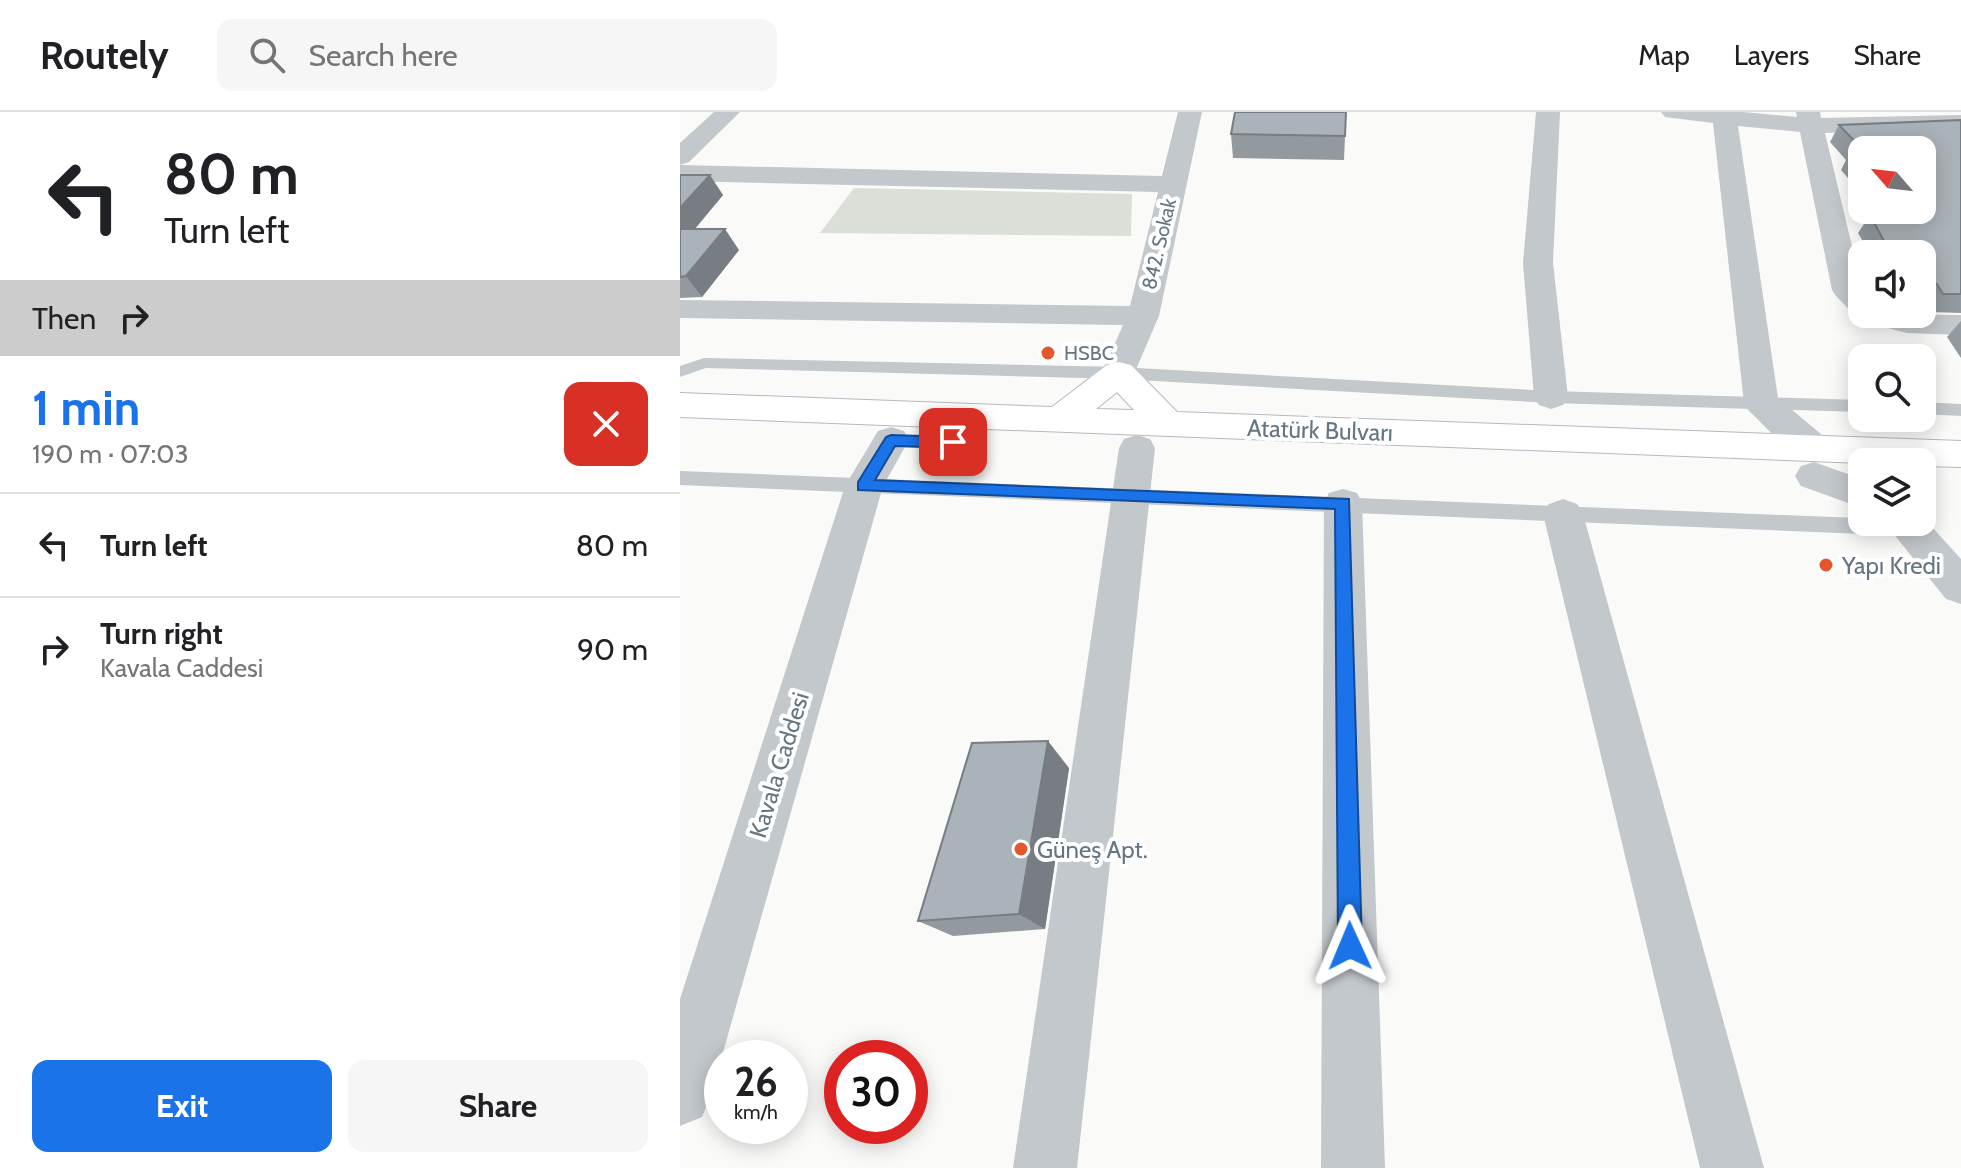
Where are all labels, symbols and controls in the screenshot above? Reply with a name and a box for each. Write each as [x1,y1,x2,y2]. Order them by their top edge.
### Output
search box [217,19,777,91]
text: Routely [40,32,169,79]
icon: search [245,33,289,77]
text: Search here [309,37,458,74]
text: Map [1638,38,1690,72]
text: Layers [1734,38,1809,72]
text: Share [1853,38,1921,72]
north arrow [1848,136,1936,224]
map controls [1848,136,1936,536]
text: 80 m [164,140,299,208]
icon: left [32,144,136,248]
street label: 842. Sokak [1137,196,1181,292]
text: Turn left [164,208,289,252]
button: sound [1848,240,1936,328]
icon: right [112,296,156,340]
text: Then [32,300,96,337]
place label: HSBC [1064,341,1114,365]
marker: HSBC [1039,344,1057,362]
button: search [1848,344,1936,432]
text: 1 min [32,379,140,437]
button: close [564,382,648,466]
pin [919,408,987,476]
street label: Atatürk Bulvarı [1247,413,1393,447]
icon: arrive [931,420,975,464]
text: 190 m · 07:03 [32,438,189,470]
button: layers [1848,448,1936,536]
icon: left [32,523,76,567]
text: Turn left [100,527,208,564]
text: 80 m [576,527,648,564]
place label: Yapı Kredi [1841,551,1941,580]
marker: Yapı Kredi [1817,556,1835,574]
text: Turn right [100,615,223,652]
icon: right [32,627,76,671]
text: 90 m [577,631,648,668]
text: Kavala Caddesi [100,652,263,684]
street label: Kavala Caddesi [743,689,815,841]
place label: Güneş Apt. [1037,835,1148,864]
marker: Güneş Apt. [1012,840,1030,858]
position arrow [1308,904,1392,988]
speed limit sign: 30 [824,1040,928,1144]
text: 26 [734,1057,778,1106]
button: Exit [32,1060,332,1152]
button: Share [348,1060,648,1152]
text: km/h [734,1100,778,1124]

